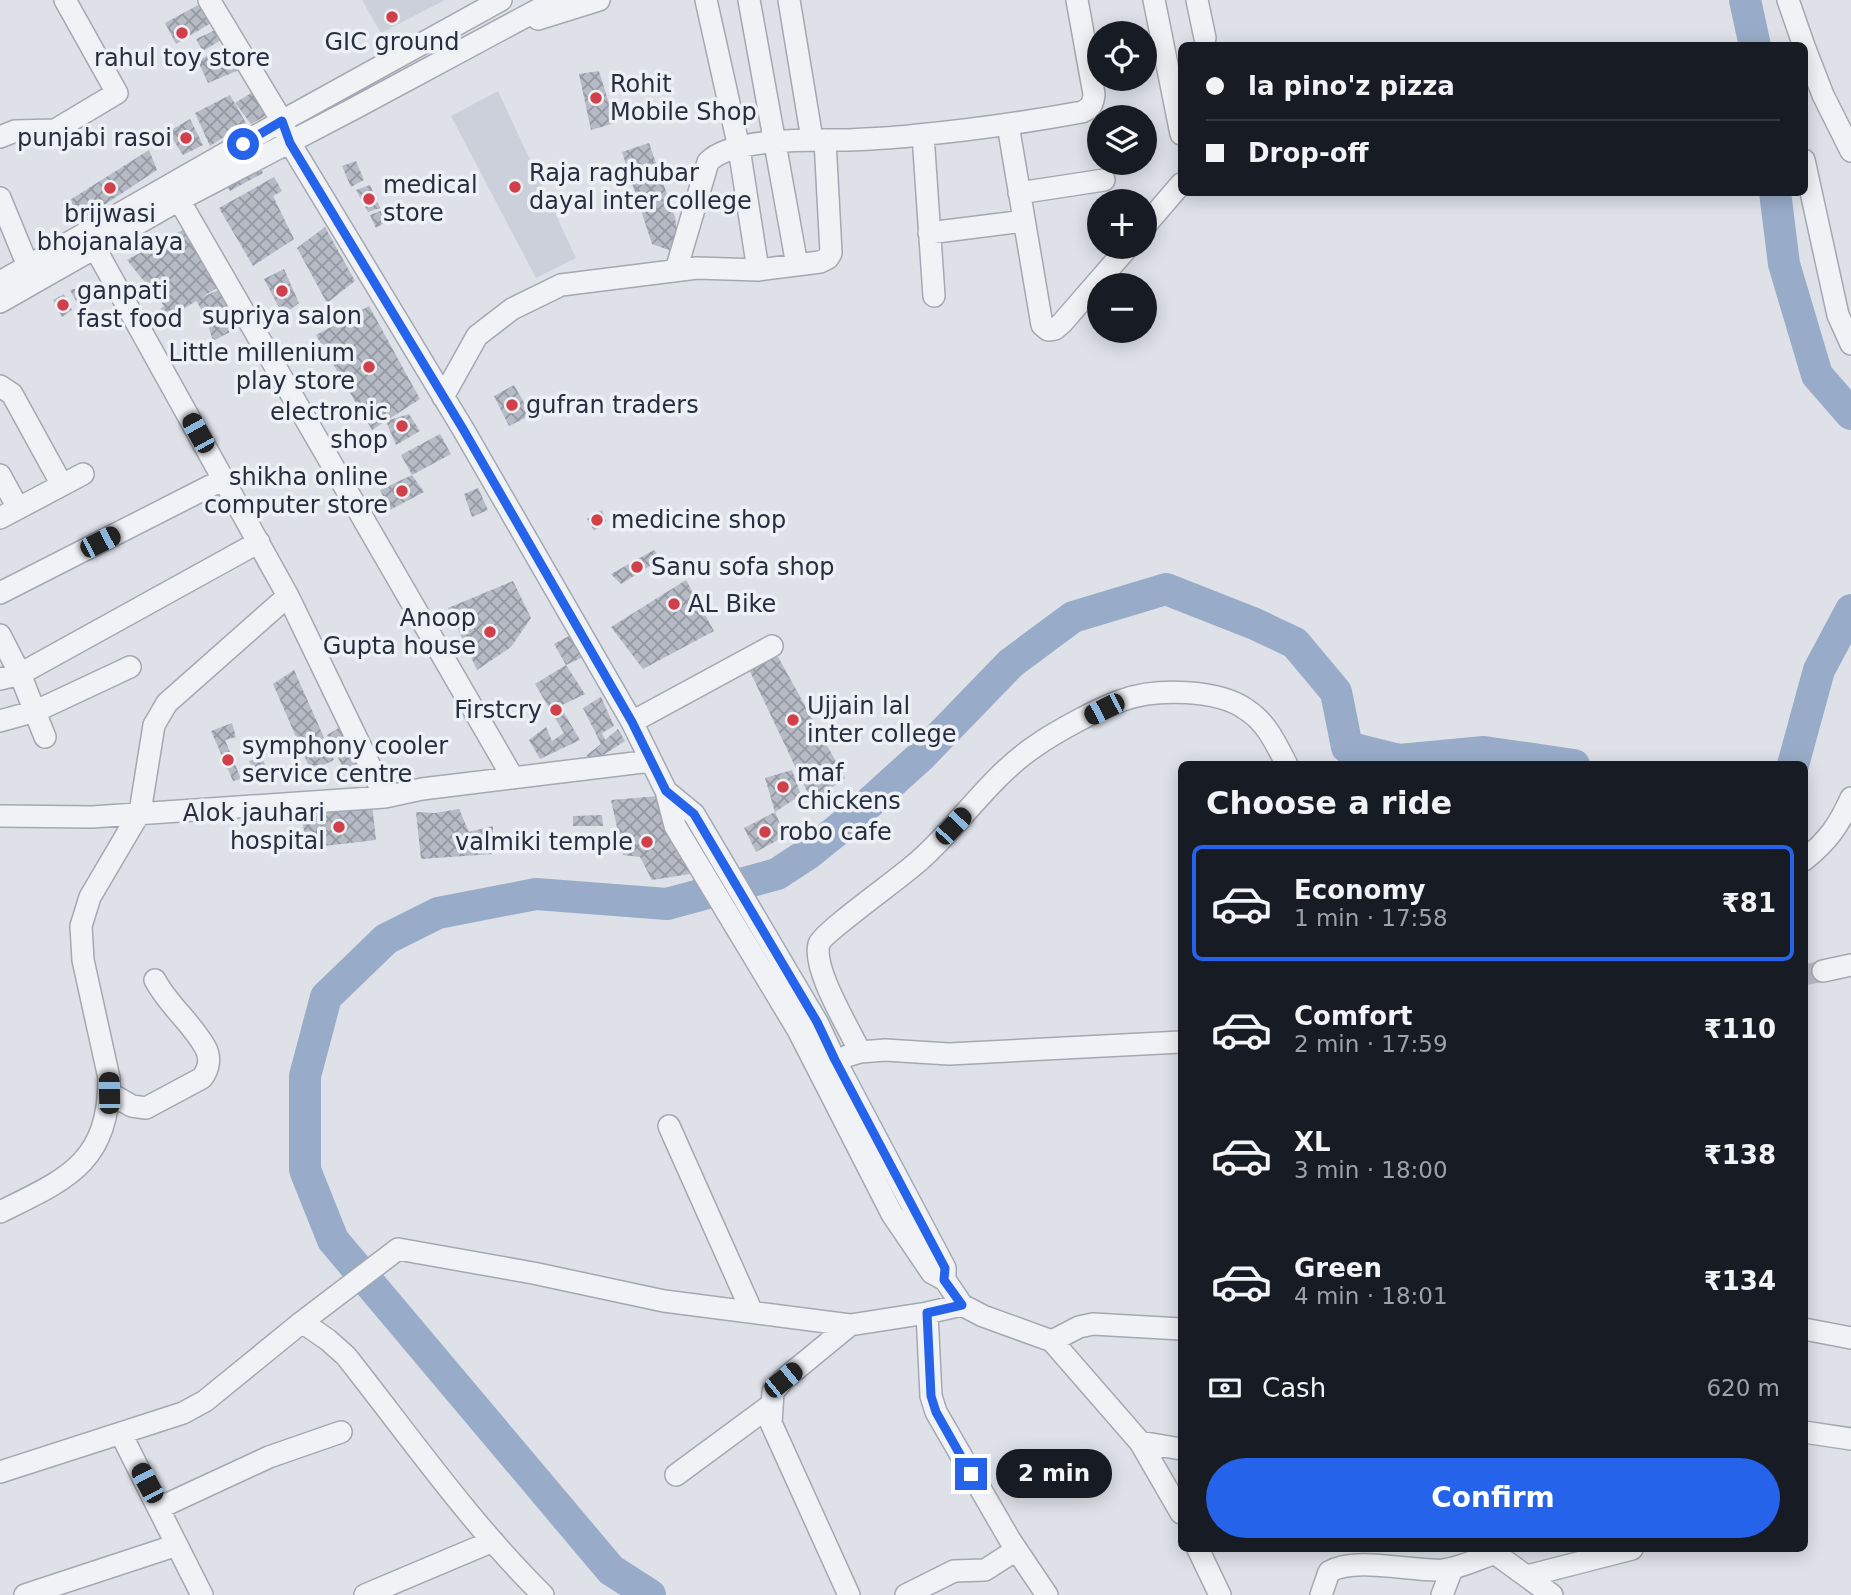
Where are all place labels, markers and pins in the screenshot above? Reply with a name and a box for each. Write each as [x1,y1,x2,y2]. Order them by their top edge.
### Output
marker: GIC ground [384,9,400,25]
marker: rahul toy store [174,25,190,41]
place label: GIC ground [325,28,459,56]
place label: rahul toy store [94,44,270,72]
place label: Rohit Mobile Shop [610,70,757,126]
marker: Rohit Mobile Shop [588,90,604,106]
place label: punjabi rasoi [17,124,172,152]
marker: punjabi rasoi [178,130,194,146]
place label: Raja raghubar dayal inter college [529,159,752,215]
place label: medical store [383,171,478,227]
marker: Raja raghubar dayal inter college [507,179,523,195]
marker: brijwasi bhojanalaya [102,180,118,196]
marker: medical store [361,191,377,207]
place label: brijwasi bhojanalaya [37,200,183,256]
place label: ganpati fast food [77,277,183,333]
marker: supriya salon [274,283,290,299]
marker: ganpati fast food [55,297,71,313]
place label: supriya salon [202,302,362,330]
place label: Little millenium play store [168,339,355,395]
marker: Little millenium play store [361,359,377,375]
place label: gufran traders [526,391,699,419]
marker: gufran traders [504,397,520,413]
place label: electronic shop [270,398,388,454]
marker: electronic shop [394,418,410,434]
place label: shikha online computer store [204,463,388,519]
marker: shikha online computer store [394,483,410,499]
place label: medicine shop [611,506,786,534]
marker: medicine shop [589,512,605,528]
place label: Sanu sofa shop [651,553,835,581]
marker: Sanu sofa shop [629,559,645,575]
place label: AL Bike [688,590,776,618]
marker: AL Bike [666,596,682,612]
place label: Anoop Gupta house [323,604,476,660]
marker: Anoop Gupta house [482,624,498,640]
place label: Ujjain lal inter college [807,692,957,748]
place label: Firstcry [454,696,542,724]
marker: Firstcry [548,702,564,718]
marker: Ujjain lal inter college [785,712,801,728]
place label: symphony cooler service centre [242,732,448,788]
marker: symphony cooler service centre [220,752,236,768]
place label: maf chickens [797,759,901,815]
marker: maf chickens [775,779,791,795]
place label: Alok jauhari hospital [183,799,325,855]
place label: robo cafe [779,818,892,846]
marker: Alok jauhari hospital [331,819,347,835]
marker: robo cafe [757,824,773,840]
place label: valmiki temple [455,828,633,856]
marker: valmiki temple [639,834,655,850]

